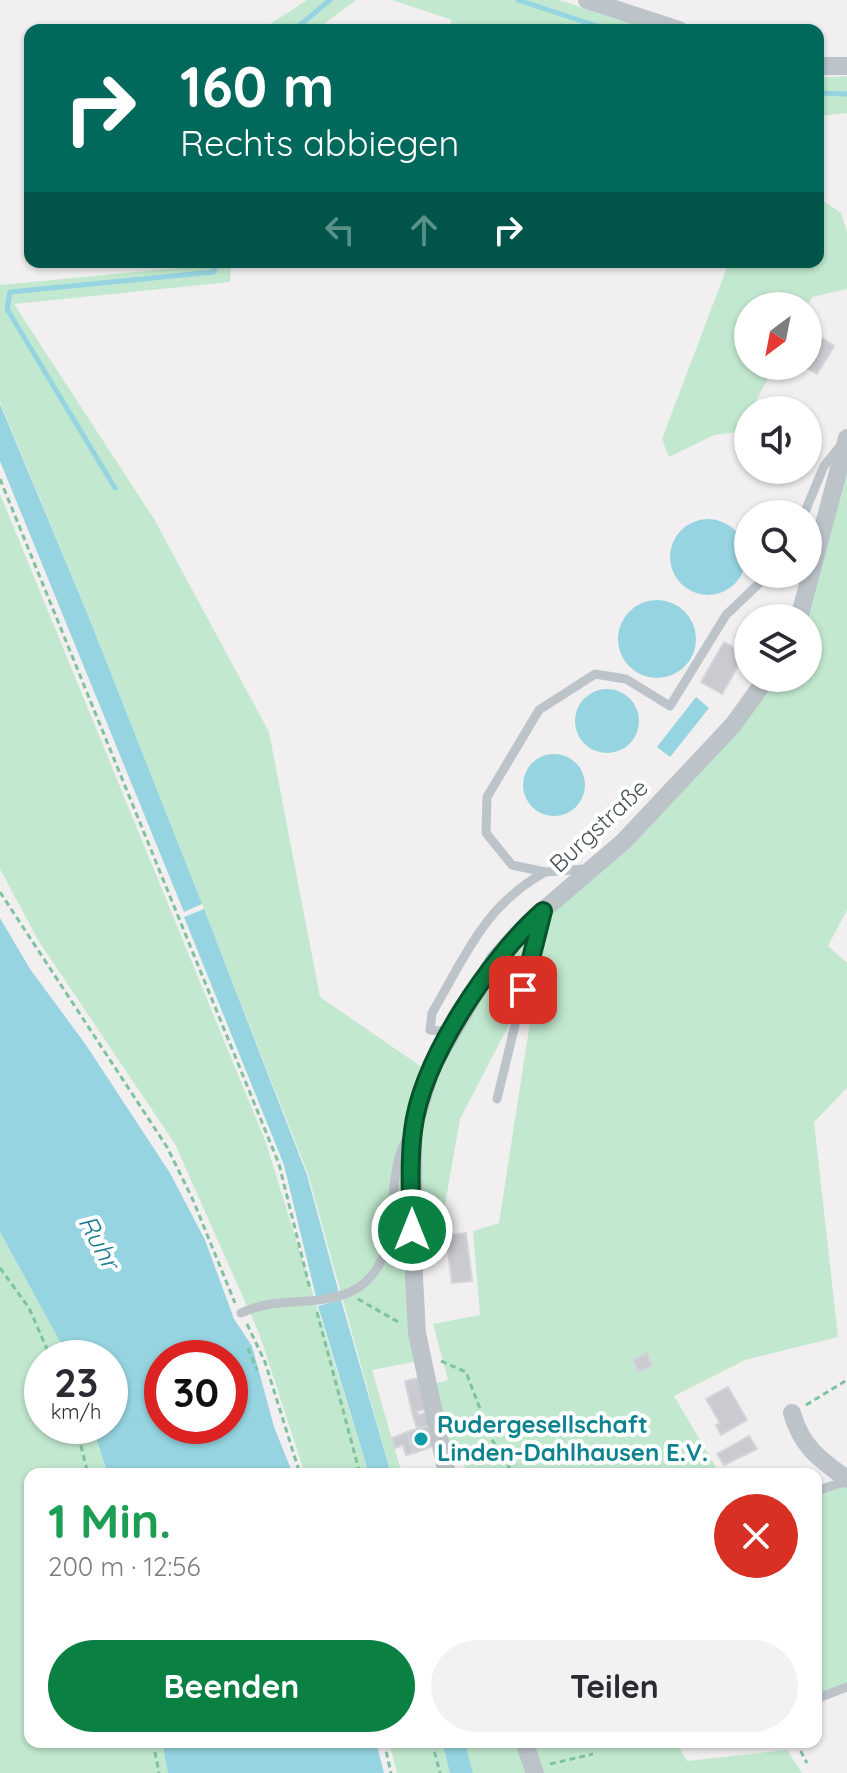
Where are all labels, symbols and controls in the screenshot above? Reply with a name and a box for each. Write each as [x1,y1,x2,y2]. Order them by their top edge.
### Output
text: 160 m [180,51,334,121]
icon: right [48,56,152,160]
text: Rechts abbiegen [180,120,459,165]
icon: left [318,208,362,252]
icon: ahead [402,208,446,252]
icon: right [486,208,530,252]
north arrow [734,292,822,380]
map controls [734,292,822,692]
button: sound [734,396,822,484]
button: search [734,500,822,588]
button: layers [734,604,822,692]
street label: Burgstraße [543,772,654,878]
pin [489,956,557,1024]
icon: arrive [501,968,545,1012]
position arrow [370,1188,454,1272]
water label: Ruhr [72,1209,129,1277]
speed limit sign: 30 [144,1340,248,1444]
text: 23 [54,1357,98,1407]
text: km/h [51,1399,101,1424]
place label: Rudergesellschaft Linden-Dahlhausen E.V. [437,1409,708,1467]
marker: Rudergesellschaft Linden-Dahlhausen E.V. [412,1430,430,1448]
text: 1 Min. [48,1490,171,1550]
button: close [714,1494,798,1578]
text: 200 m · 12:56 [48,1550,200,1583]
button: Beenden [48,1640,415,1732]
button: Teilen [431,1640,798,1732]

